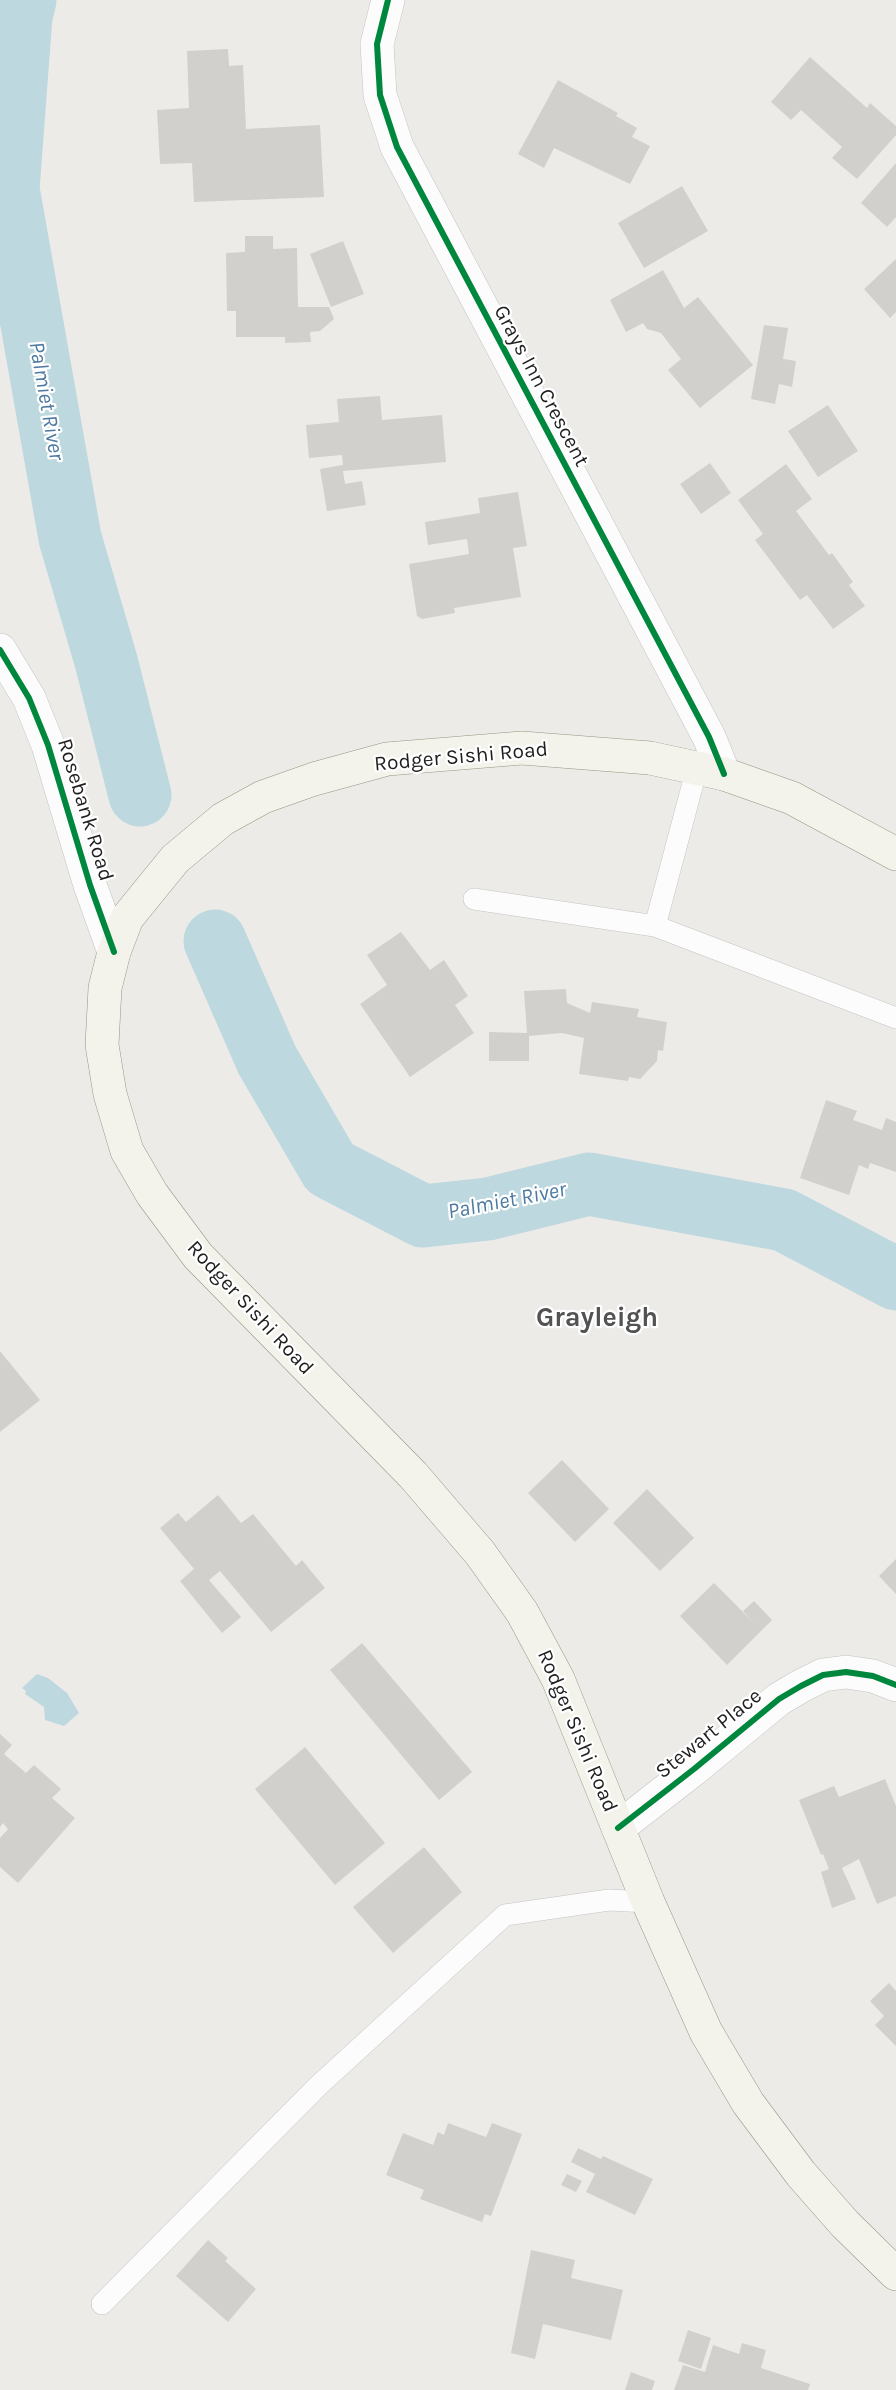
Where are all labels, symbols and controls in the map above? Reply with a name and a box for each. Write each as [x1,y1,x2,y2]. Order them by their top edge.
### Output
street label: Grays Inn Crescent [488,301,594,471]
water label: Palmiet River [23,340,69,462]
street label: Rosebank Road [51,736,119,884]
street label: Rodger Sishi Road [373,737,549,777]
water label: Palmiet River [446,1177,568,1225]
street label: Rodger Sishi Road [181,1236,319,1380]
district label: Grayleigh [536,1302,658,1334]
street label: Rodger Sishi Road [531,1646,623,1816]
street label: Stewart Place [651,1684,767,1784]

